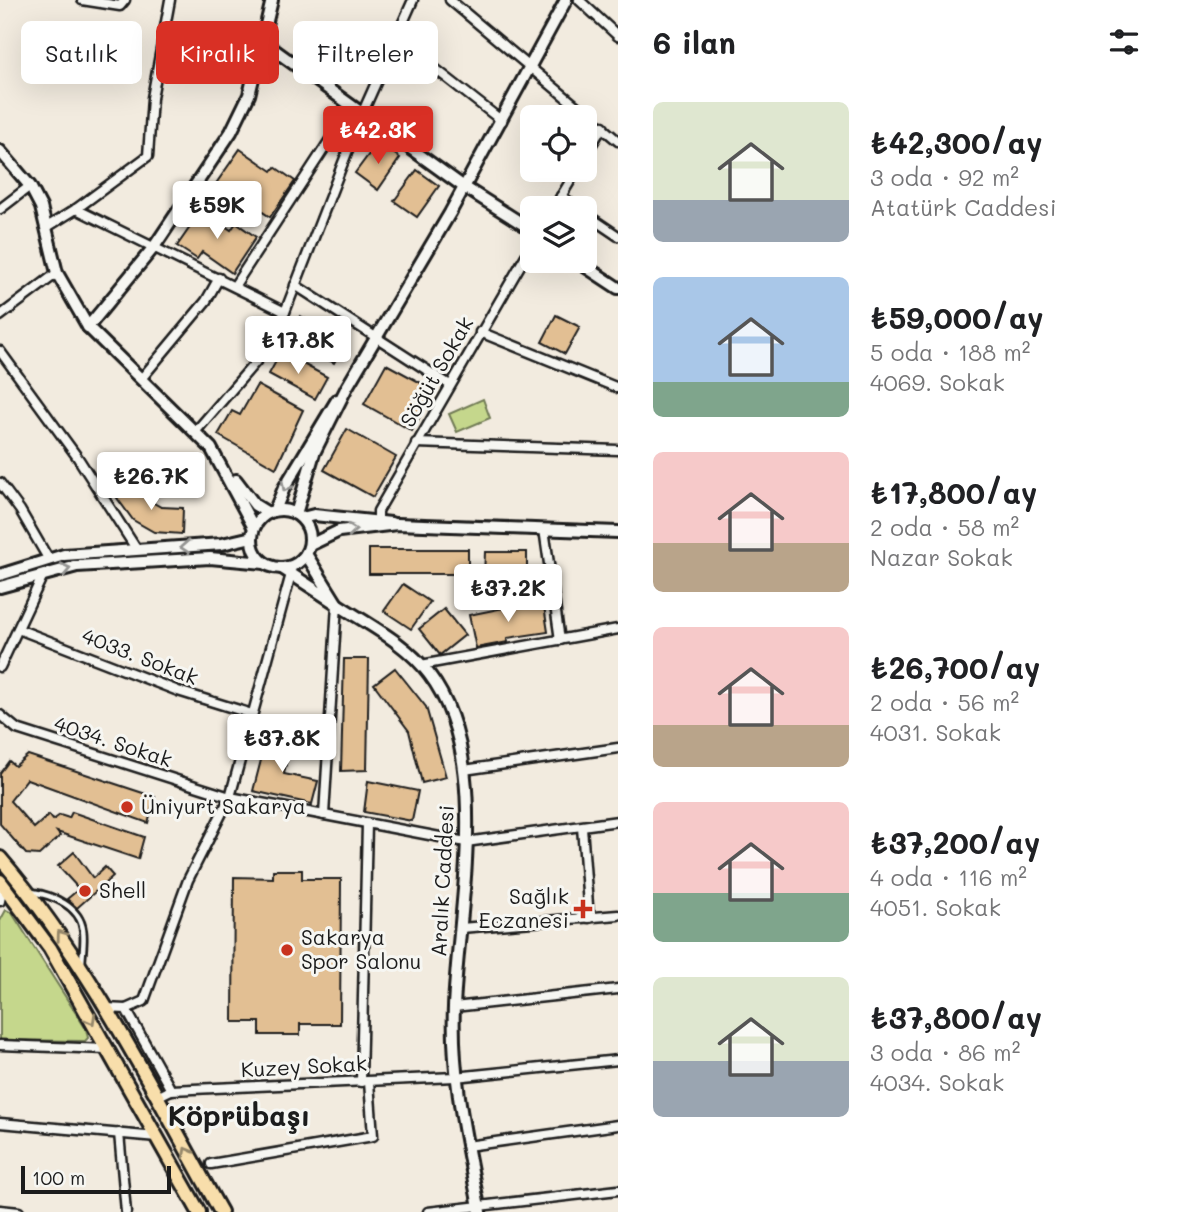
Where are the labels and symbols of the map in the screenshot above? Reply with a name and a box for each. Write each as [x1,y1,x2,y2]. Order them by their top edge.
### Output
pin: ₺42.3K [321,106,435,166]
pin: ₺59K [176,182,258,241]
street label: Söğüt Sokak [393,311,478,432]
pin: ₺17.8K [241,316,355,376]
pin: ₺26.7K [94,452,208,512]
one-way arrow [280,480,294,492]
one-way arrow [347,523,358,538]
one-way arrow [179,539,190,554]
one-way arrow [60,563,72,577]
pin: ₺37.2K [451,564,565,624]
street label: 4033. Sokak [79,621,203,690]
street label: 4034. Sokak [51,709,176,772]
pin: ₺37.8K [225,714,339,774]
place label: Üniyurt Sakarya [141,792,306,819]
marker: Üniyurt Sakarya [119,799,135,815]
street label: Aralık Caddesi [424,804,459,958]
place label: Shell [99,876,146,903]
place label: Sağlık Eczanesi [479,882,569,933]
marker: Shell [77,883,93,899]
marker: Sağlık Eczanesi [575,901,591,917]
place label: Sakarya Spor Salonu [301,923,421,974]
one-way arrow [57,930,69,943]
marker: Sakarya Spor Salonu [279,942,295,958]
one-way arrow [83,1012,96,1025]
street label: Kuzey Sokak [240,1049,368,1082]
district label: Köprübaşı [168,1097,310,1134]
one-way arrow [182,1147,195,1160]
scale bar [21,1163,172,1195]

